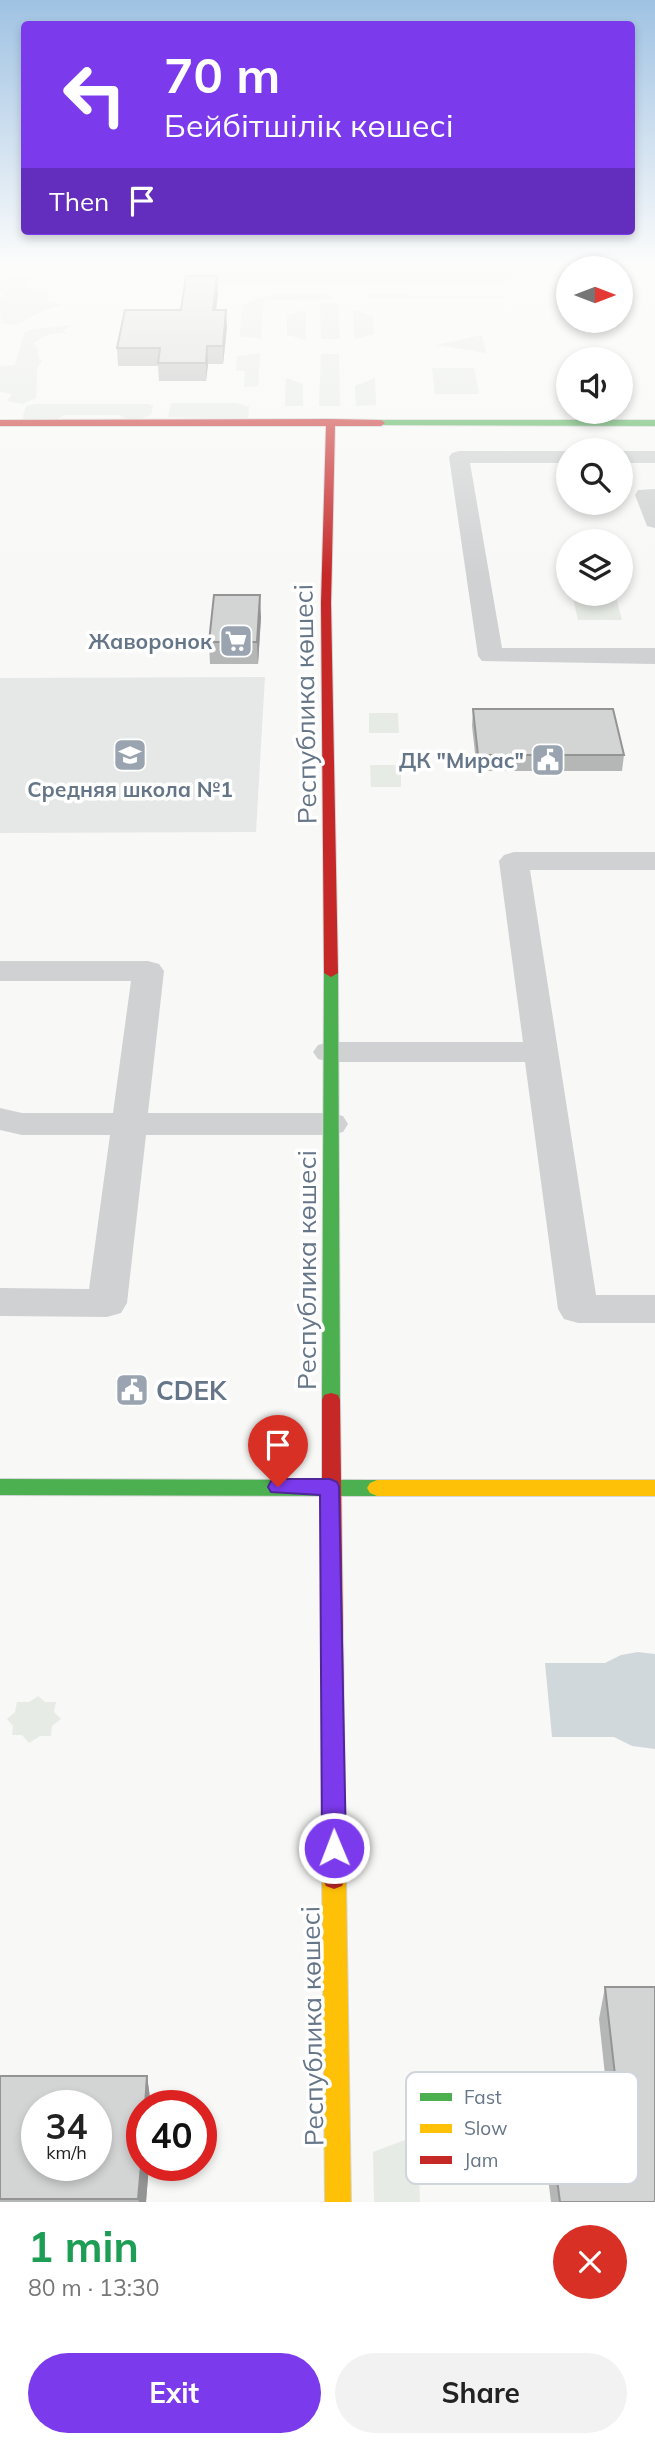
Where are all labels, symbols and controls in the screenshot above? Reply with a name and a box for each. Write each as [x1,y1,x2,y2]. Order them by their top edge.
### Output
text: 70 m [164,44,280,105]
icon: left [49,49,140,140]
text: Бейбітшілік көшесі [164,105,454,145]
icon: arrive [123,182,161,220]
text: Then [49,185,109,218]
north arrow [556,256,634,332]
map controls [556,256,633,606]
button: sound [556,347,633,424]
button: search [556,438,633,515]
button: layers [556,529,633,606]
street label: Республика көшесі [286,584,324,824]
supermarket icon: Жаворонок [217,622,255,660]
place label: Жаворонок [88,628,213,654]
school or university icon: Средняя школа №1 [111,736,149,774]
public building icon: ДК "Мирас" [529,741,567,779]
place label: ДК "Мирас" [399,747,524,773]
place label: Средняя школа №1 [27,776,233,802]
street label: Республика көшесі [290,1150,323,1390]
public building icon: CDEK [113,1371,151,1409]
place label: CDEK [156,1374,228,1407]
pin [248,1415,308,1487]
icon: arrive [259,1426,297,1464]
position arrow [297,1811,371,1885]
street label: Республика көшесі [293,1906,331,2146]
legend [406,2072,638,2184]
text: Fast [464,2085,502,2109]
speed limit sign: 40 [126,2090,217,2181]
text: 34 [45,2104,88,2148]
text: Slow [464,2116,508,2140]
text: km/h [46,2141,87,2164]
text: Jam [464,2148,498,2172]
text: 1 min [28,2220,139,2273]
button: close [553,2225,627,2299]
text: 80 m · 13:30 [28,2273,160,2302]
button: Exit [28,2353,321,2433]
button: Share [335,2353,627,2433]

